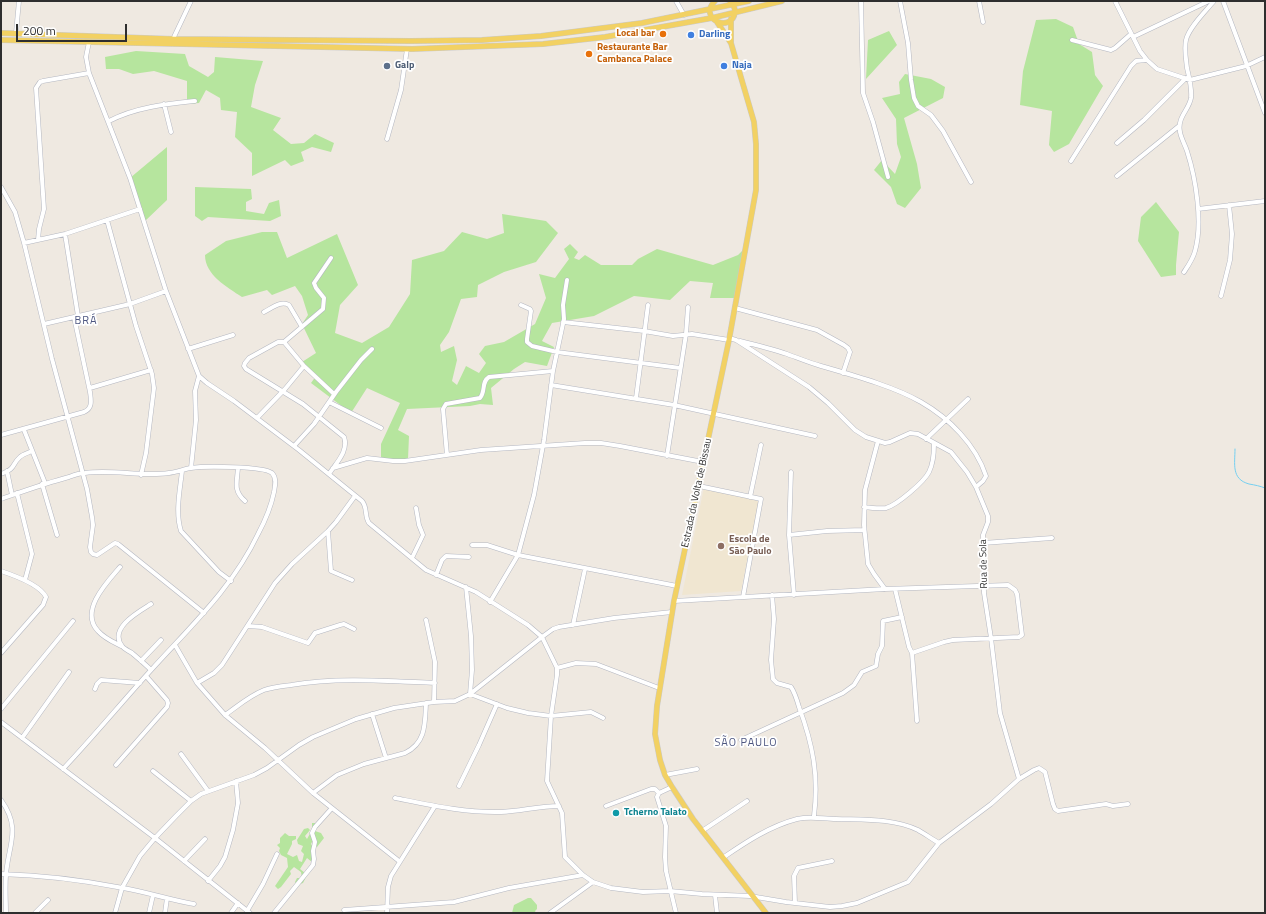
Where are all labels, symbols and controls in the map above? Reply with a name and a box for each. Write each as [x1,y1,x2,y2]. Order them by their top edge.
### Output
scale bar [18,16,129,42]
text: 200 m [23,21,56,40]
place label: Local bar [616,28,655,40]
marker: Local bar [658,29,668,39]
place label: Darling [699,29,730,41]
marker: Darling [686,30,696,40]
place label: Restaurante Bar Cambanca Palace [597,42,672,66]
marker: Restaurante Bar Cambanca Palace [584,49,594,59]
place label: Galp [395,60,414,72]
place label: Naja [732,60,752,72]
marker: Galp [382,61,392,71]
marker: Naja [719,61,729,71]
district label: BRÁ [74,314,98,328]
street label: Estrada da Volta de Bissau [680,437,714,549]
place label: Escola de São Paulo [729,534,772,558]
street label: Rua de Sola [978,539,990,589]
marker: Escola de São Paulo [716,541,726,551]
district label: SÃO PAULO [714,736,778,750]
place label: Tcherno Talato [624,807,687,819]
marker: Tcherno Talato [611,808,621,818]

